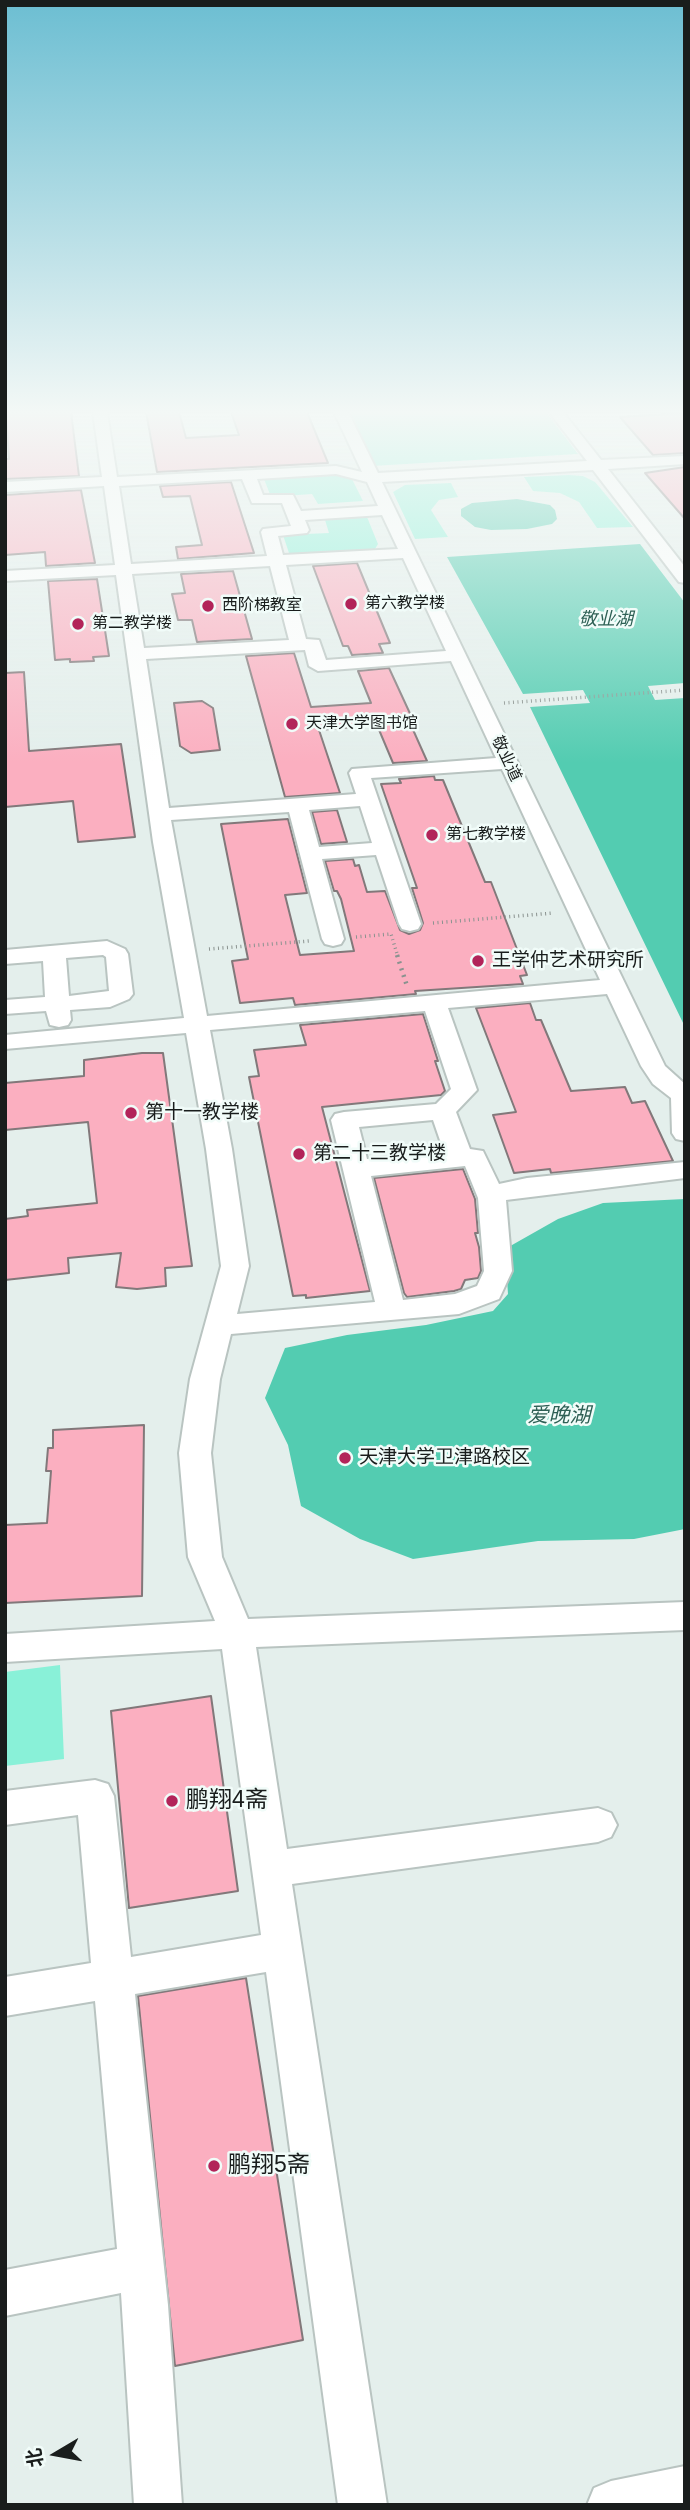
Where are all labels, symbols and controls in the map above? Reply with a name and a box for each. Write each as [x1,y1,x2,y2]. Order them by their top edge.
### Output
place label: 第六教学楼 [365,594,445,614]
place label: 西阶梯教室 [222,596,302,616]
marker: 第六教学楼 [343,596,359,612]
marker: 西阶梯教室 [200,598,216,614]
water label: 敬业湖 [579,609,633,631]
place label: 第二教学楼 [92,614,172,634]
marker: 第二教学楼 [70,616,86,632]
place label: 天津大学图书馆 [306,714,418,734]
marker: 天津大学图书馆 [284,716,300,732]
street label: 敬业道 [487,733,525,785]
place label: 第七教学楼 [446,825,526,845]
marker: 第七教学楼 [424,827,440,843]
place label: 王学仲艺术研究所 [492,950,644,972]
marker: 王学仲艺术研究所 [470,953,486,969]
place label: 第十一教学楼 [145,1102,259,1124]
marker: 第十一教学楼 [123,1105,139,1121]
place label: 第二十三教学楼 [313,1143,446,1165]
marker: 第二十三教学楼 [291,1146,307,1162]
water label: 爱晚湖 [528,1403,590,1429]
place label: 天津大学卫津路校区 [359,1447,530,1469]
marker: 天津大学卫津路校区 [337,1450,353,1466]
place label: 鹏翔4斋 [186,1787,268,1815]
marker: 鹏翔4斋 [164,1793,180,1809]
place label: 鹏翔5斋 [228,2152,310,2180]
marker: 鹏翔5斋 [206,2158,222,2174]
north arrow [21,2419,91,2489]
text: 北 [23,2447,47,2469]

